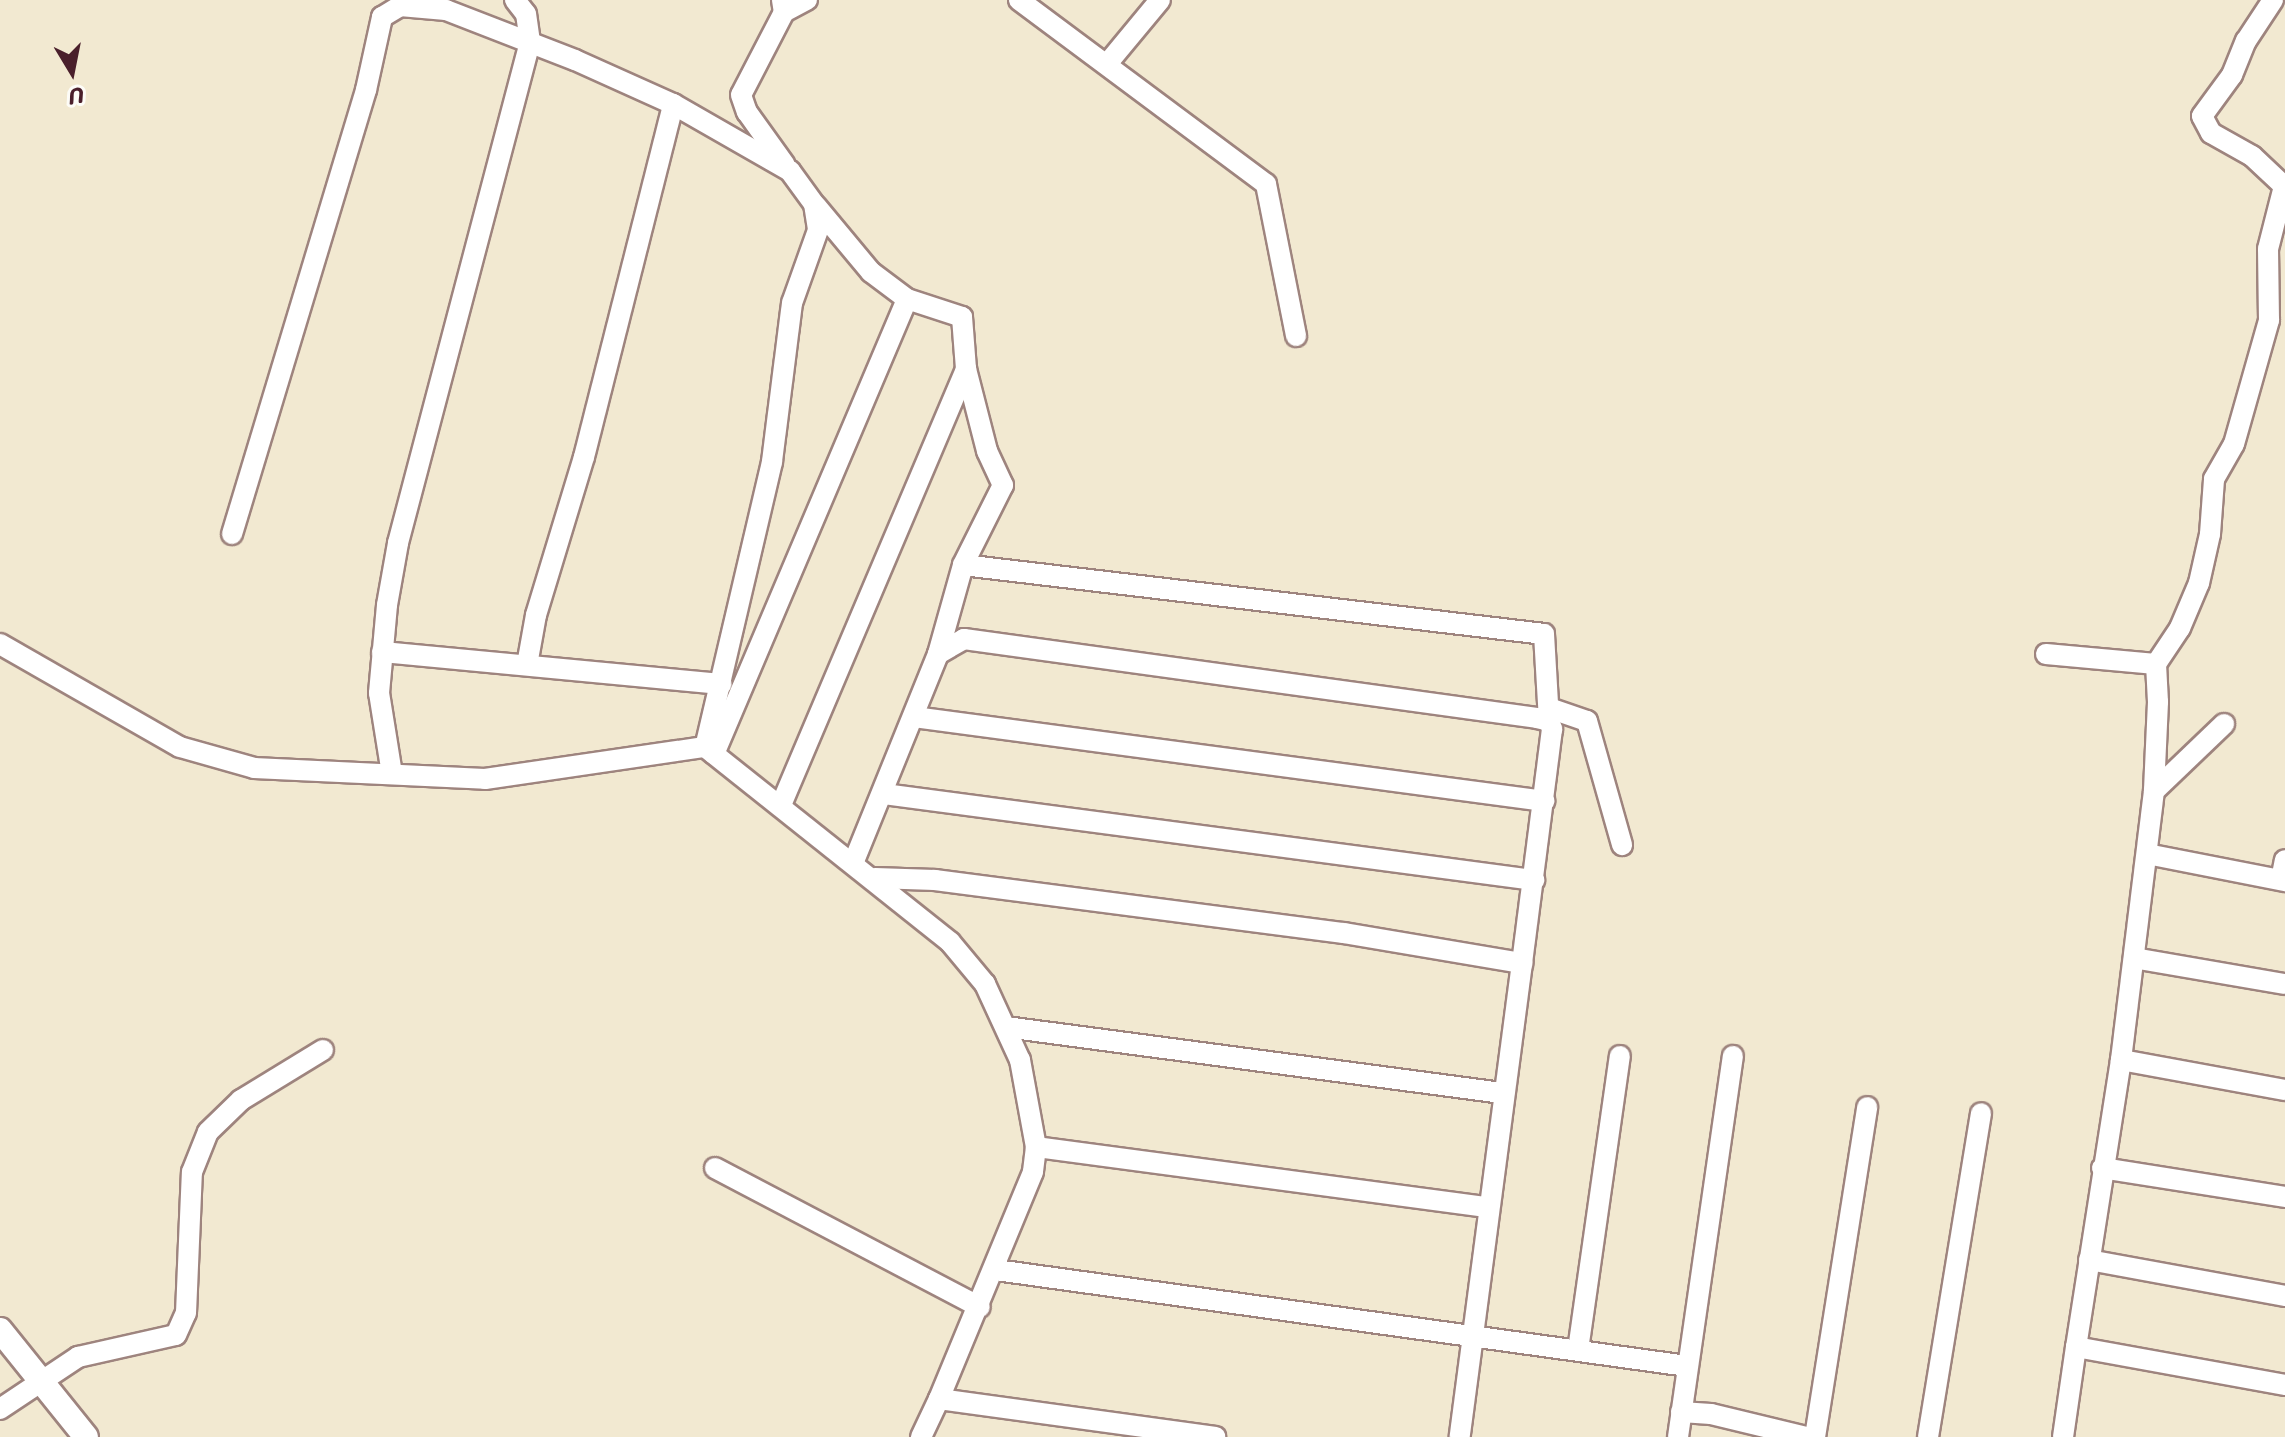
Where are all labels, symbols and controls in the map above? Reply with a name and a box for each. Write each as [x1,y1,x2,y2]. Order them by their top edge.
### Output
north arrow [32,32,112,112]
text: U [66,76,87,117]

